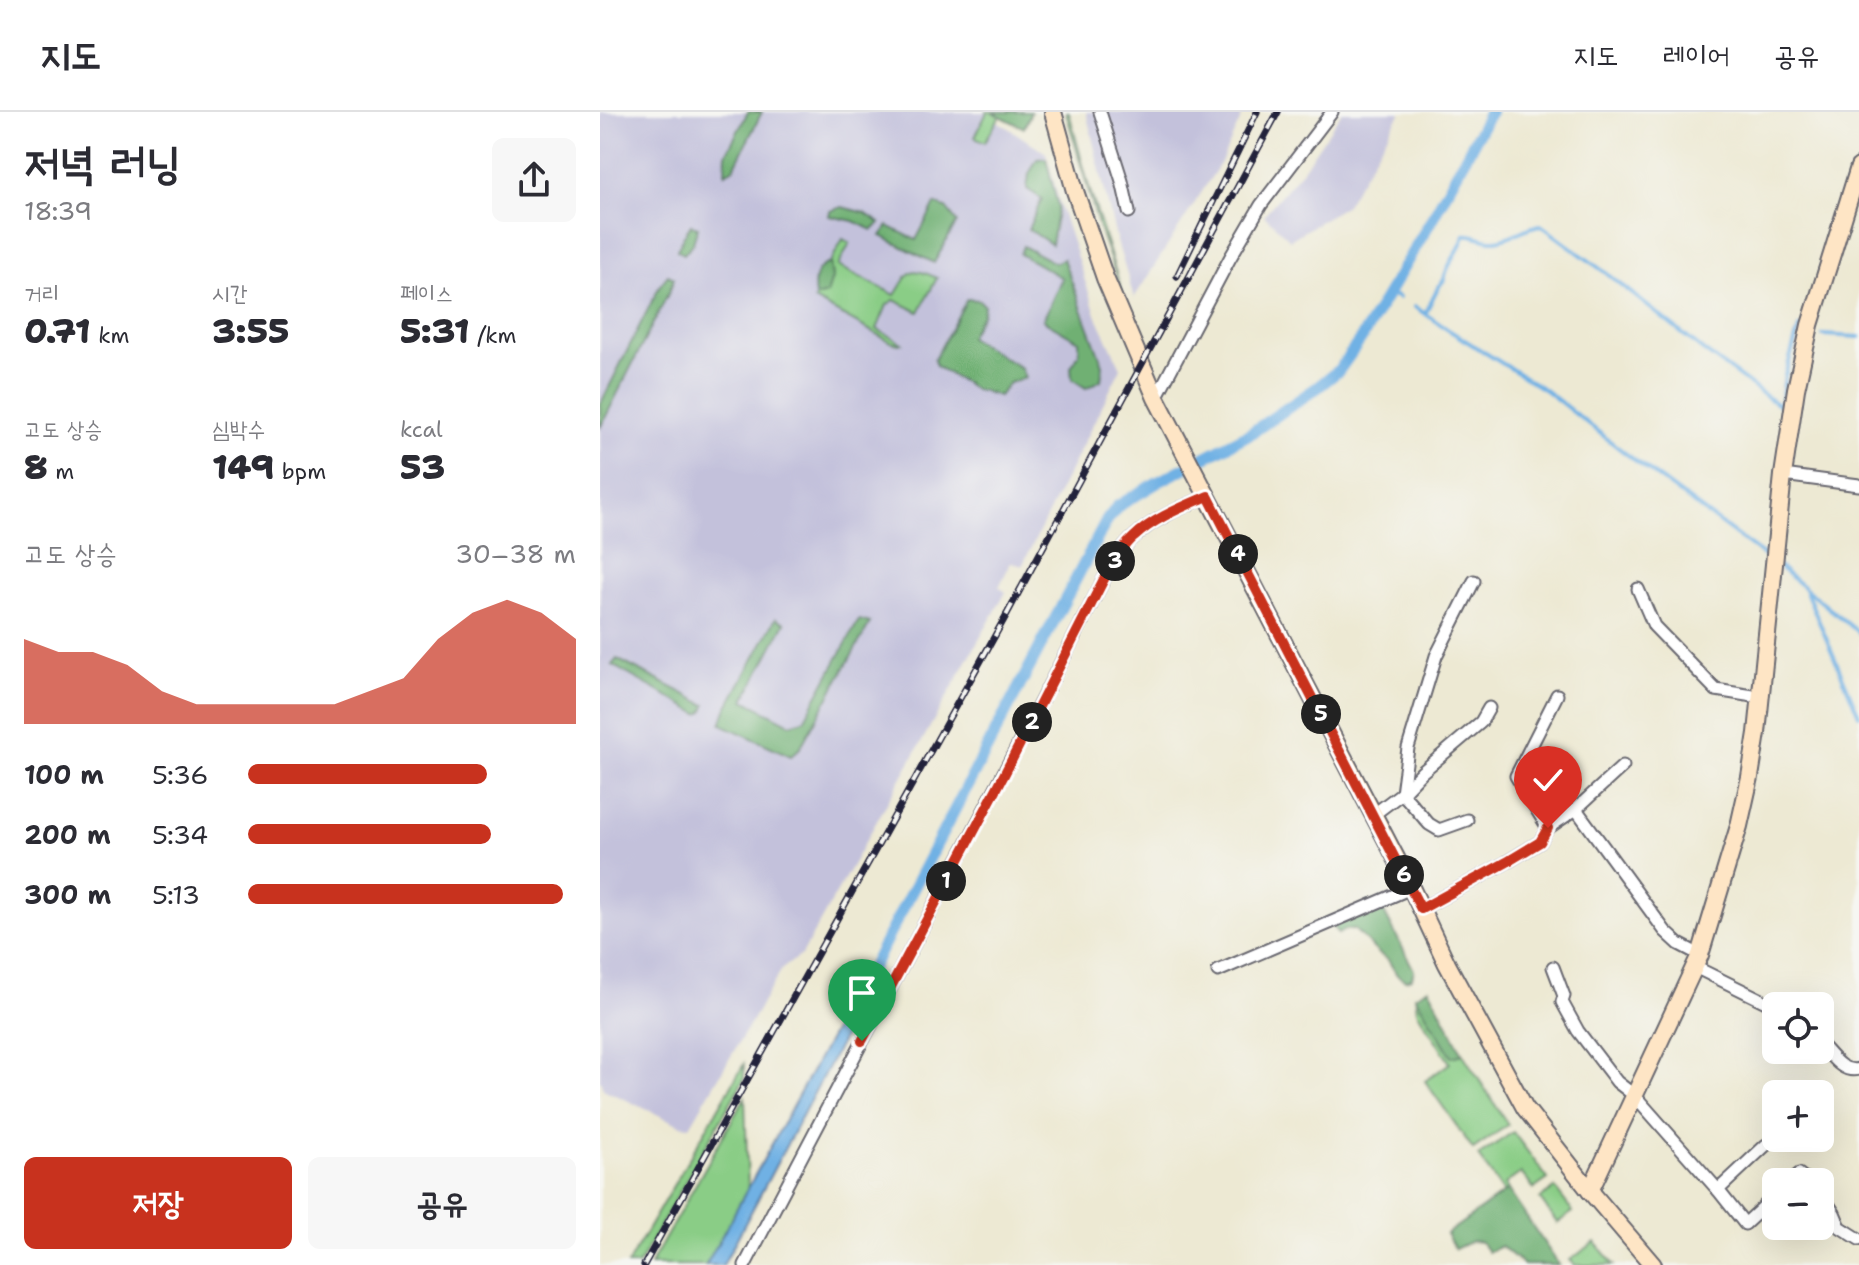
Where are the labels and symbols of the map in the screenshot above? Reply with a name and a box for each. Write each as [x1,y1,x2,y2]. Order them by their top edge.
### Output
pin: 4 [1218,534,1258,574]
pin: 3 [1095,541,1135,581]
pin: 5 [1301,694,1341,734]
pin: 2 [1012,702,1052,742]
pin [1514,746,1582,828]
pin: 6 [1384,855,1424,895]
pin: 1 [926,861,966,901]
pin [828,959,896,1041]

